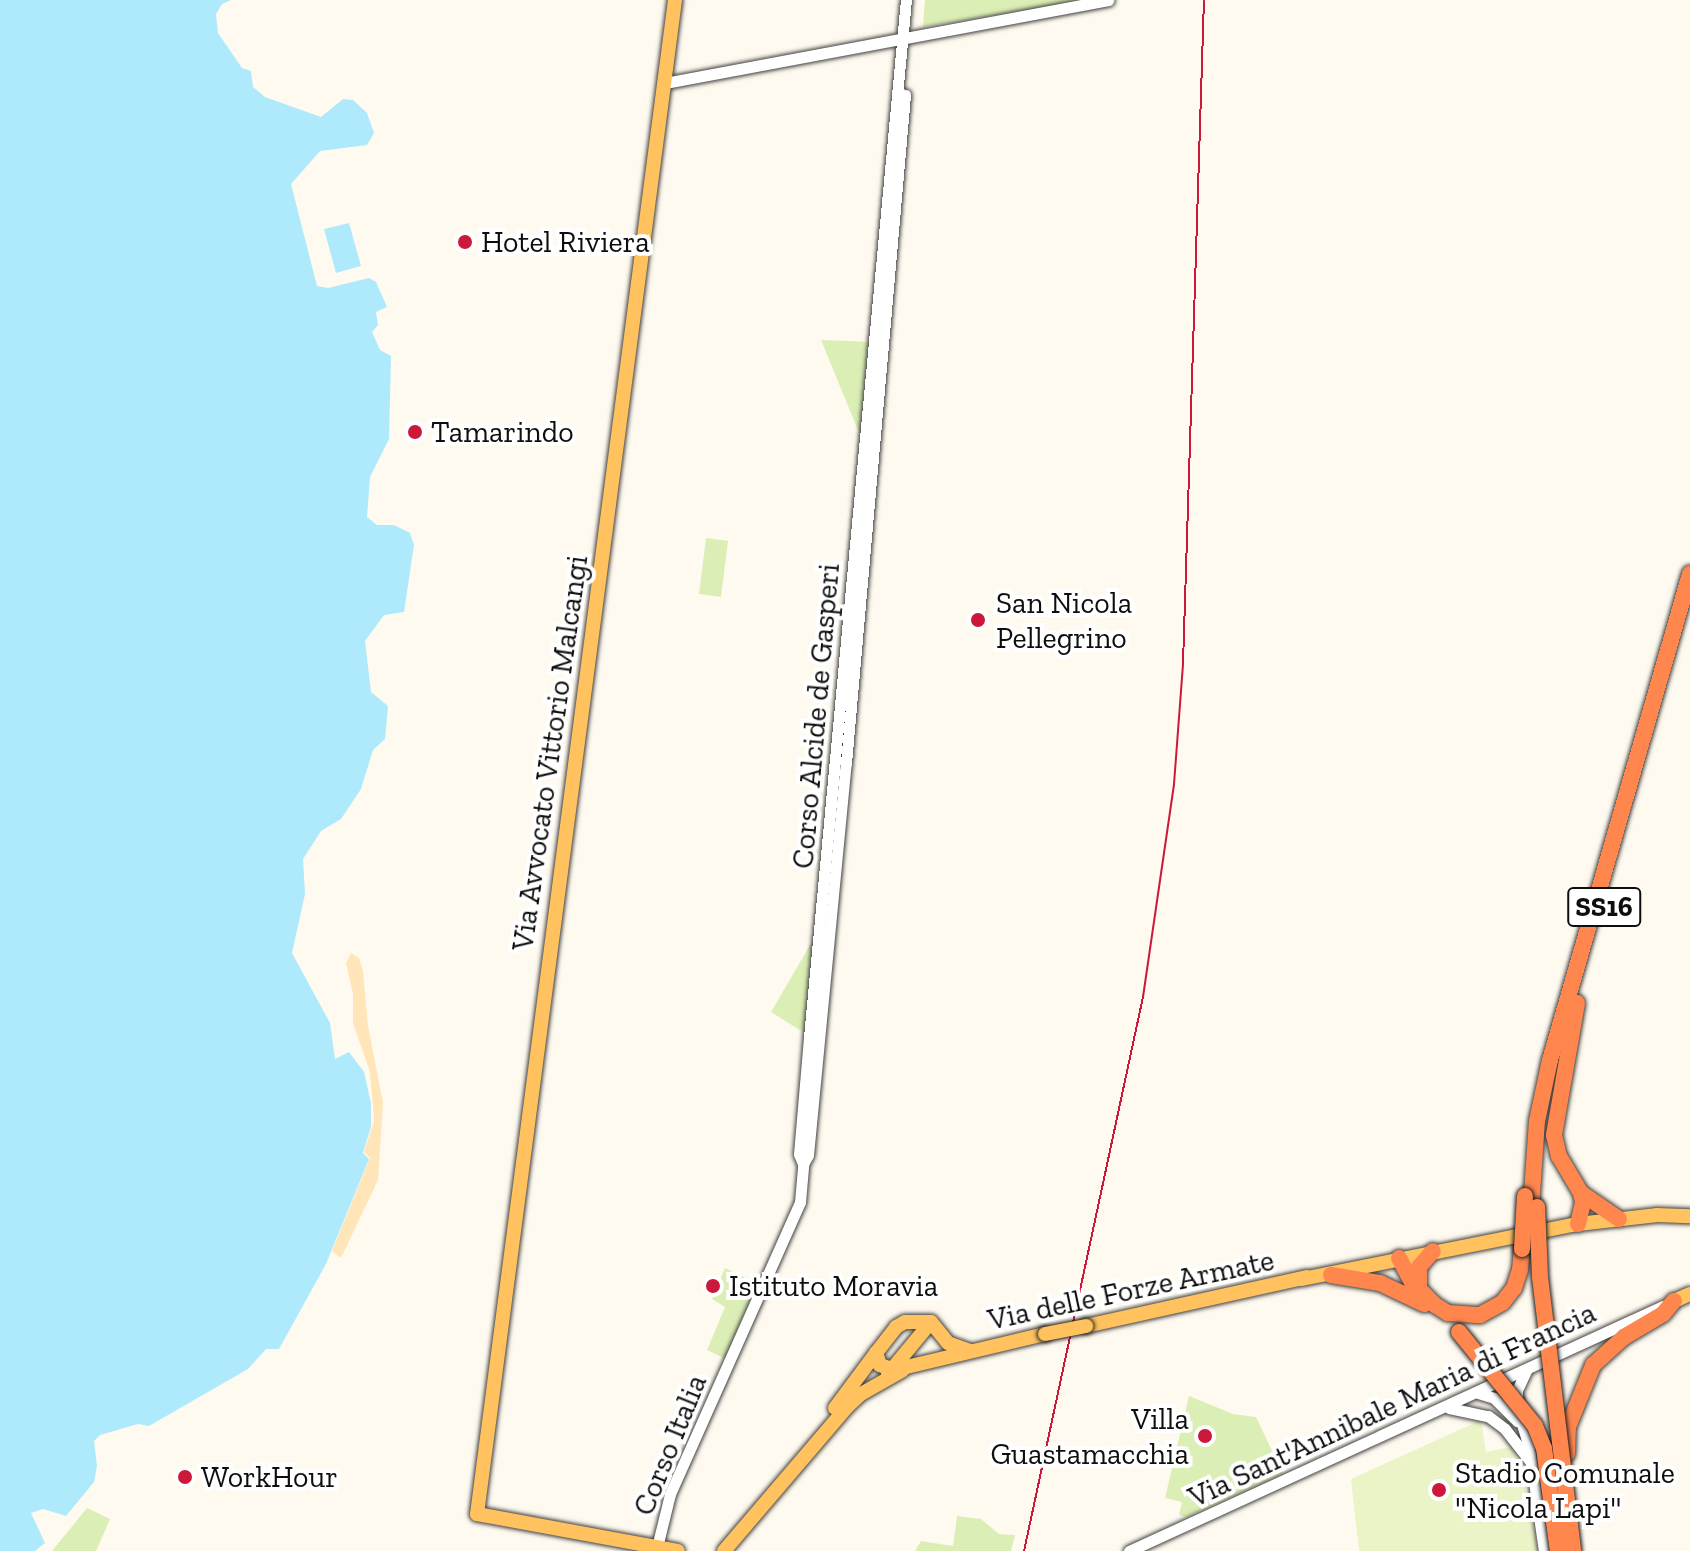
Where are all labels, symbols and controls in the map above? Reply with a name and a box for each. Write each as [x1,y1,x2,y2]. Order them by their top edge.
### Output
place label: Hotel Riviera [481,224,650,260]
marker: Hotel Riviera [456,233,474,251]
place label: Tamarindo [431,414,574,450]
marker: Tamarindo [406,423,424,441]
street label: Via Avvocato Vittorio Malcangi [504,552,596,954]
street label: Corso Alcide de Gasperi [785,561,847,871]
place label: San Nicola Pellegrino [996,585,1132,656]
marker: San Nicola Pellegrino [967,609,989,631]
road number: SS16 [1566,883,1642,931]
street label: Via delle Forze Armate [984,1242,1278,1338]
place label: Istituto Moravia [729,1268,938,1304]
marker: Istituto Moravia [704,1277,722,1295]
street label: Via Sant'Annibale Maria di Francia [1183,1295,1601,1515]
street label: Corso Italia [626,1369,714,1521]
place label: Villa Guastamacchia [990,1401,1189,1472]
marker: Villa Guastamacchia [1196,1427,1214,1445]
place label: Stadio Comunale "Nicola Lapi" [1455,1455,1675,1526]
place label: WorkHour [201,1459,338,1495]
marker: WorkHour [176,1468,194,1486]
marker: Stadio Comunale "Nicola Lapi" [1430,1481,1448,1499]

